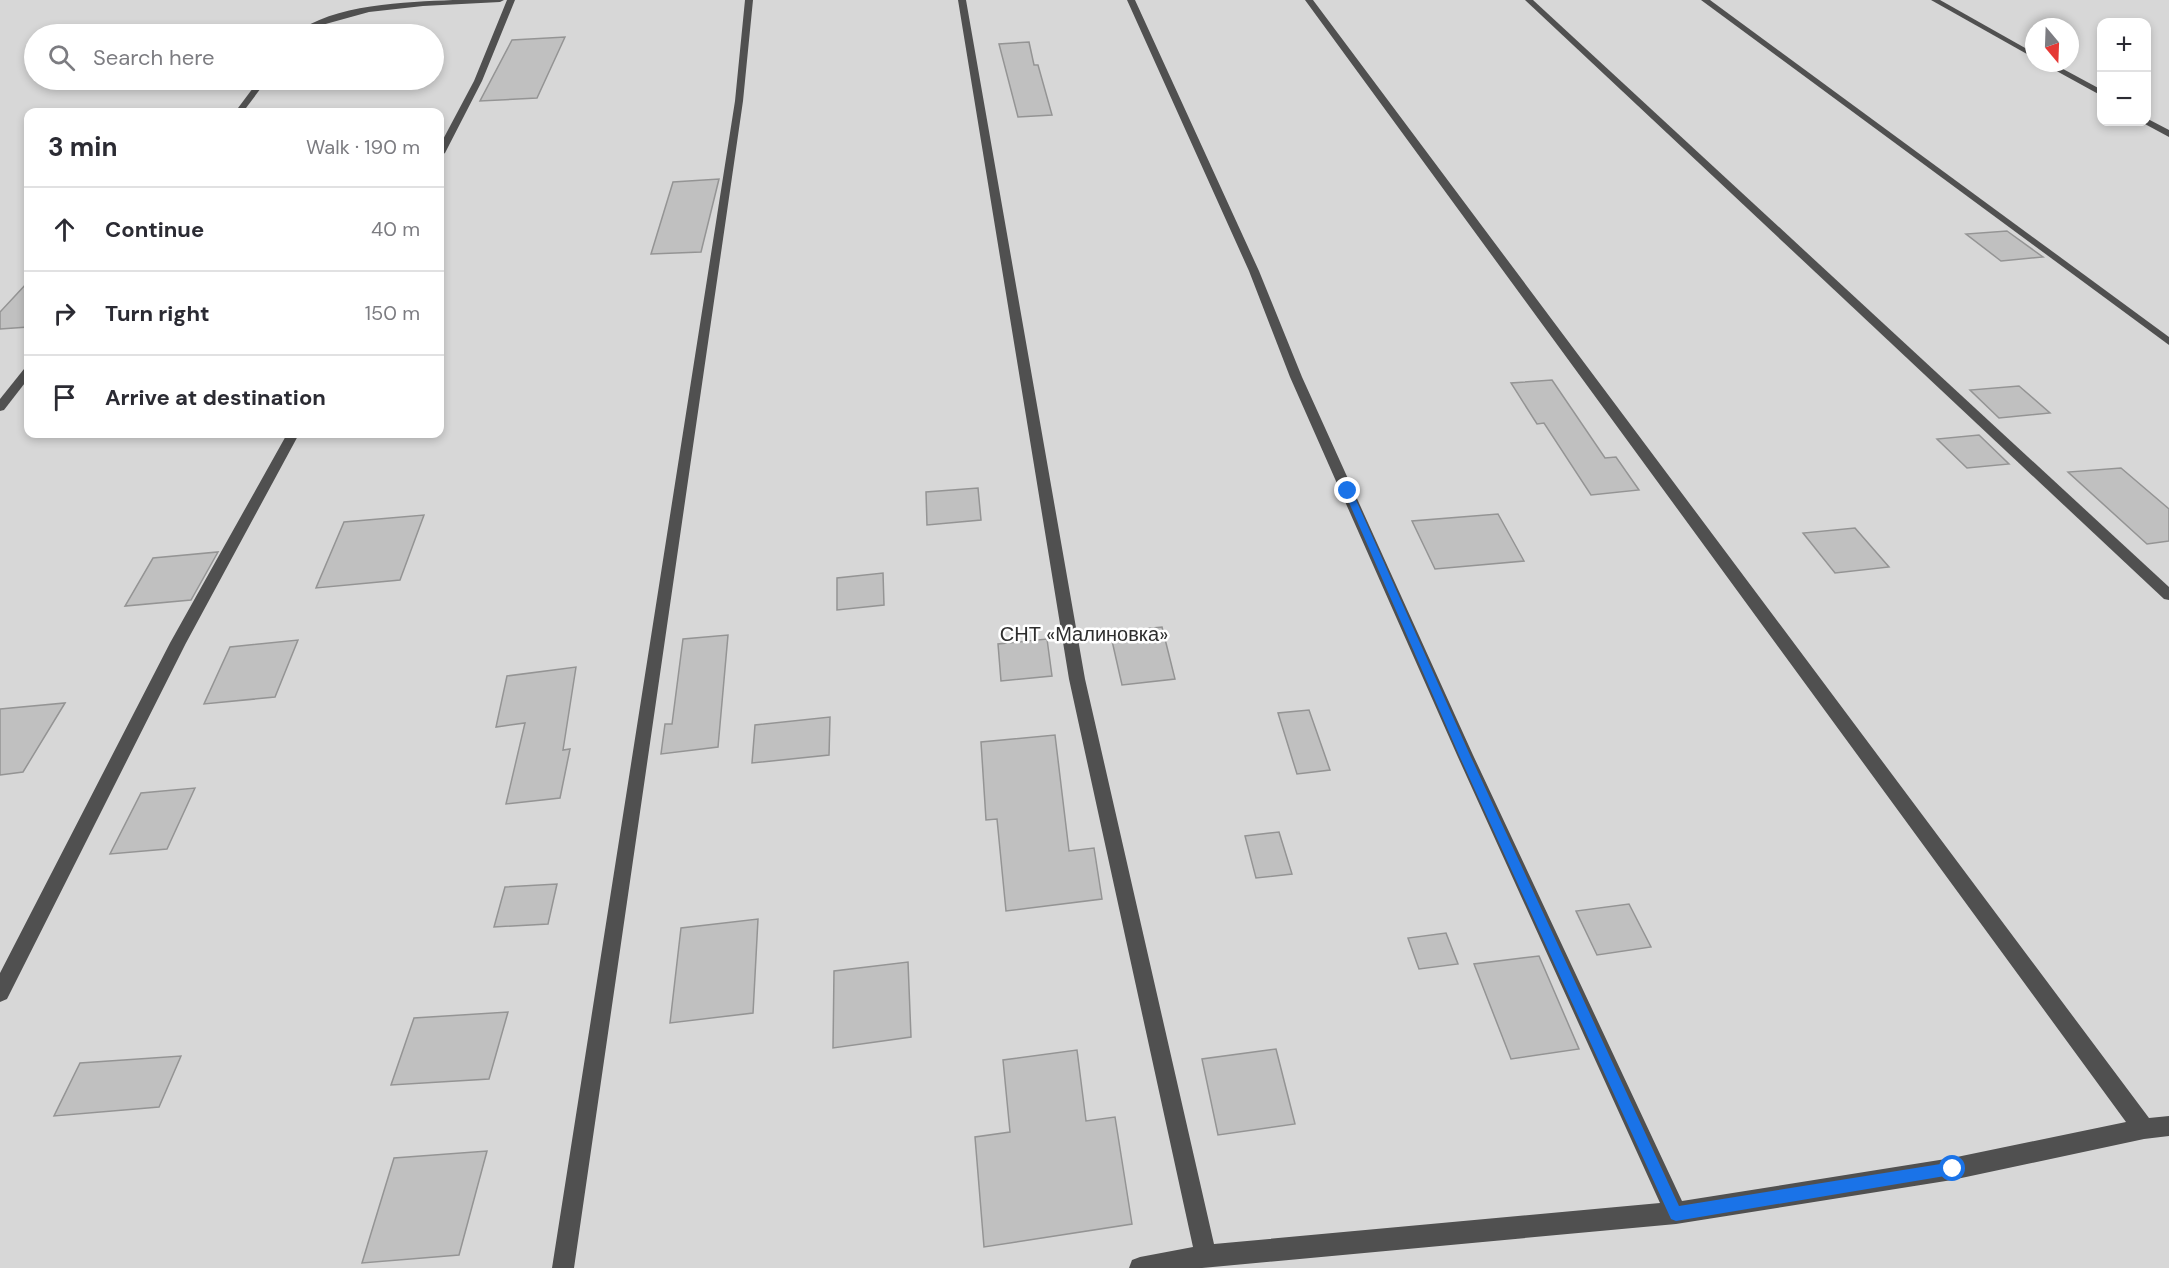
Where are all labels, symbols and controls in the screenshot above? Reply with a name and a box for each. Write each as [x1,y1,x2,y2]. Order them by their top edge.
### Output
north arrow [2025,18,2079,72]
map controls [2097,18,2151,126]
button: + [2097,18,2151,72]
search box [24,24,444,90]
icon: search [45,41,78,74]
text: Search here [93,43,214,72]
button: − [2097,72,2151,126]
text: 3 min [48,130,117,164]
text: Walk · 190 m [306,134,420,160]
icon: ahead [48,213,81,246]
text: Continue [105,215,204,244]
text: 40 m [371,216,420,242]
icon: right [48,297,81,330]
text: Turn right [105,299,210,328]
text: 150 m [365,300,420,326]
icon: arrive [48,381,81,414]
text: Arrive at destination [105,383,326,412]
route end [1334,477,1360,503]
park label: СНТ «Малиновка» [1000,621,1168,647]
route start [1939,1155,1965,1181]

